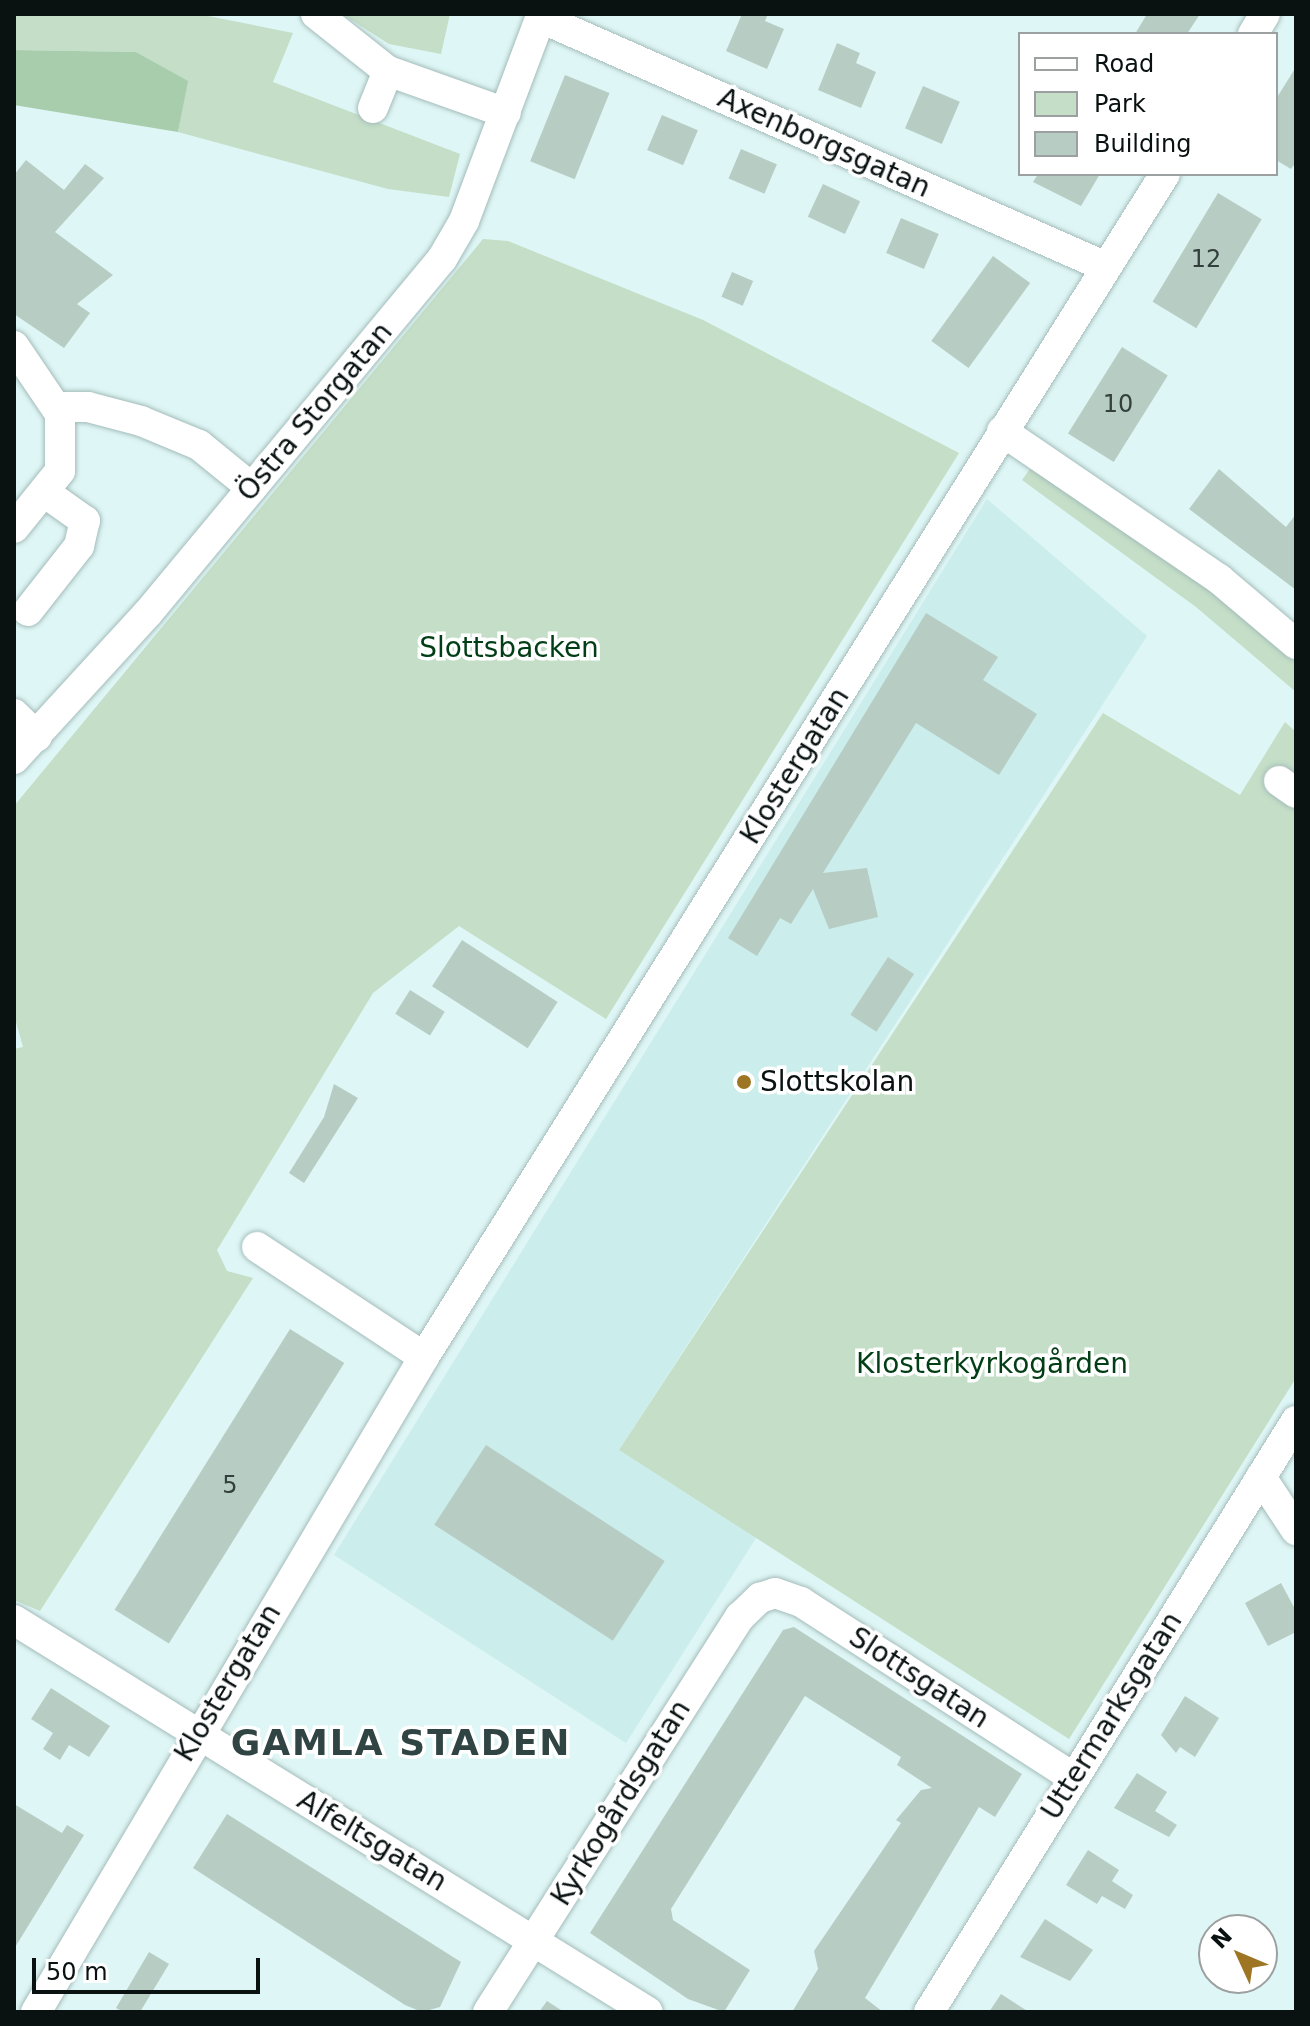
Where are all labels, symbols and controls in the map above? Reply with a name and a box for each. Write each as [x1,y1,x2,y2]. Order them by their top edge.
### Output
legend [1018,32,1278,176]
text: Road [1094,50,1154,78]
street label: Axenborgsgatan [713,81,935,205]
text: Park [1094,90,1146,118]
text: Building [1094,130,1191,158]
house number: 12 [1191,246,1221,274]
street label: Östra Storgatan [230,316,400,508]
house number: 10 [1103,391,1133,419]
park label: Slottsbacken [419,631,599,665]
street label: Klostergatan [734,682,856,850]
place label: Slottskolan [760,1065,914,1099]
marker: Slottskolan [735,1073,753,1091]
park label: Klosterkyrkogården [856,1347,1128,1381]
house number: 5 [222,1472,238,1500]
street label: Klostergatan [168,1598,288,1768]
street label: Uttermarksgatan [1035,1606,1189,1826]
street label: Slottsgatan [843,1620,995,1736]
street label: Kyrkogårdsgatan [544,1694,698,1912]
district label: GAMLA STADEN [231,1721,571,1765]
street label: Alfeltsgatan [291,1783,453,1899]
north arrow [1198,1914,1278,1994]
text: N [1206,1923,1237,1954]
scale bar [36,1942,264,1992]
text: 50 m [46,1958,108,1986]

